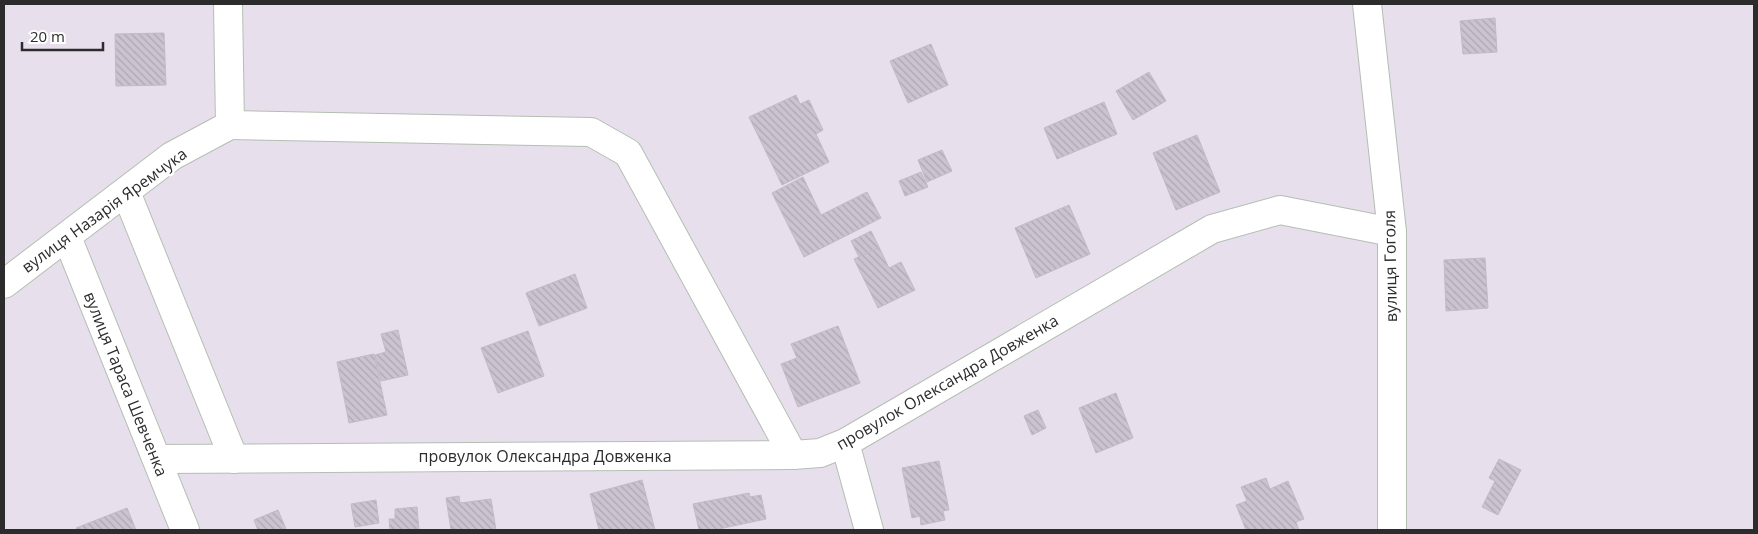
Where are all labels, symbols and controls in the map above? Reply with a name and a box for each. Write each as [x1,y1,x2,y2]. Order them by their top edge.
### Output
scale bar [22,20,104,52]
text: 20 m [30,26,65,46]
street label: вулиця Назарія Яремчука [17,143,191,277]
street label: вулиця Гоголя [1378,210,1402,322]
street label: вулиця Тараса Шевченка [79,288,173,480]
street label: провулок Олександра Довженка [832,309,1062,455]
street label: провулок Олександра Довженка [418,445,672,467]

